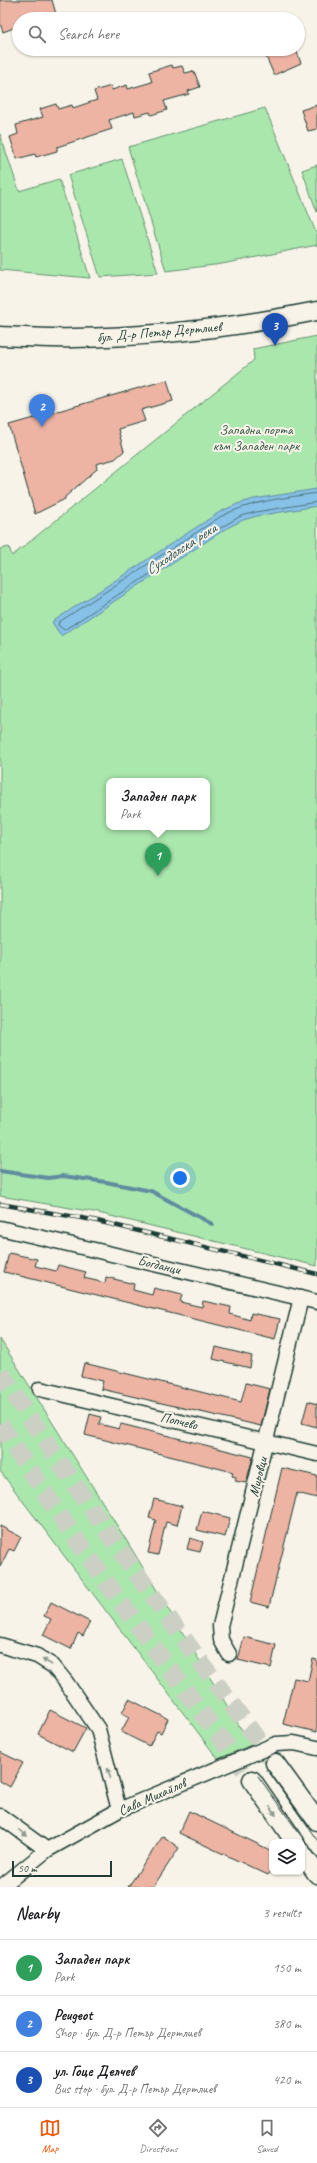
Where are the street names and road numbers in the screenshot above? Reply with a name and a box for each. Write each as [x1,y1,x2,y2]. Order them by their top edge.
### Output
street label: бул. Д-р Петър Дертлиев [96,318,225,346]
street label: Богданци [136,1252,184,1279]
street label: Попчево [159,1409,200,1434]
street label: Мировци [245,1454,272,1498]
street label: Сава Михайлов [116,1773,191,1819]

